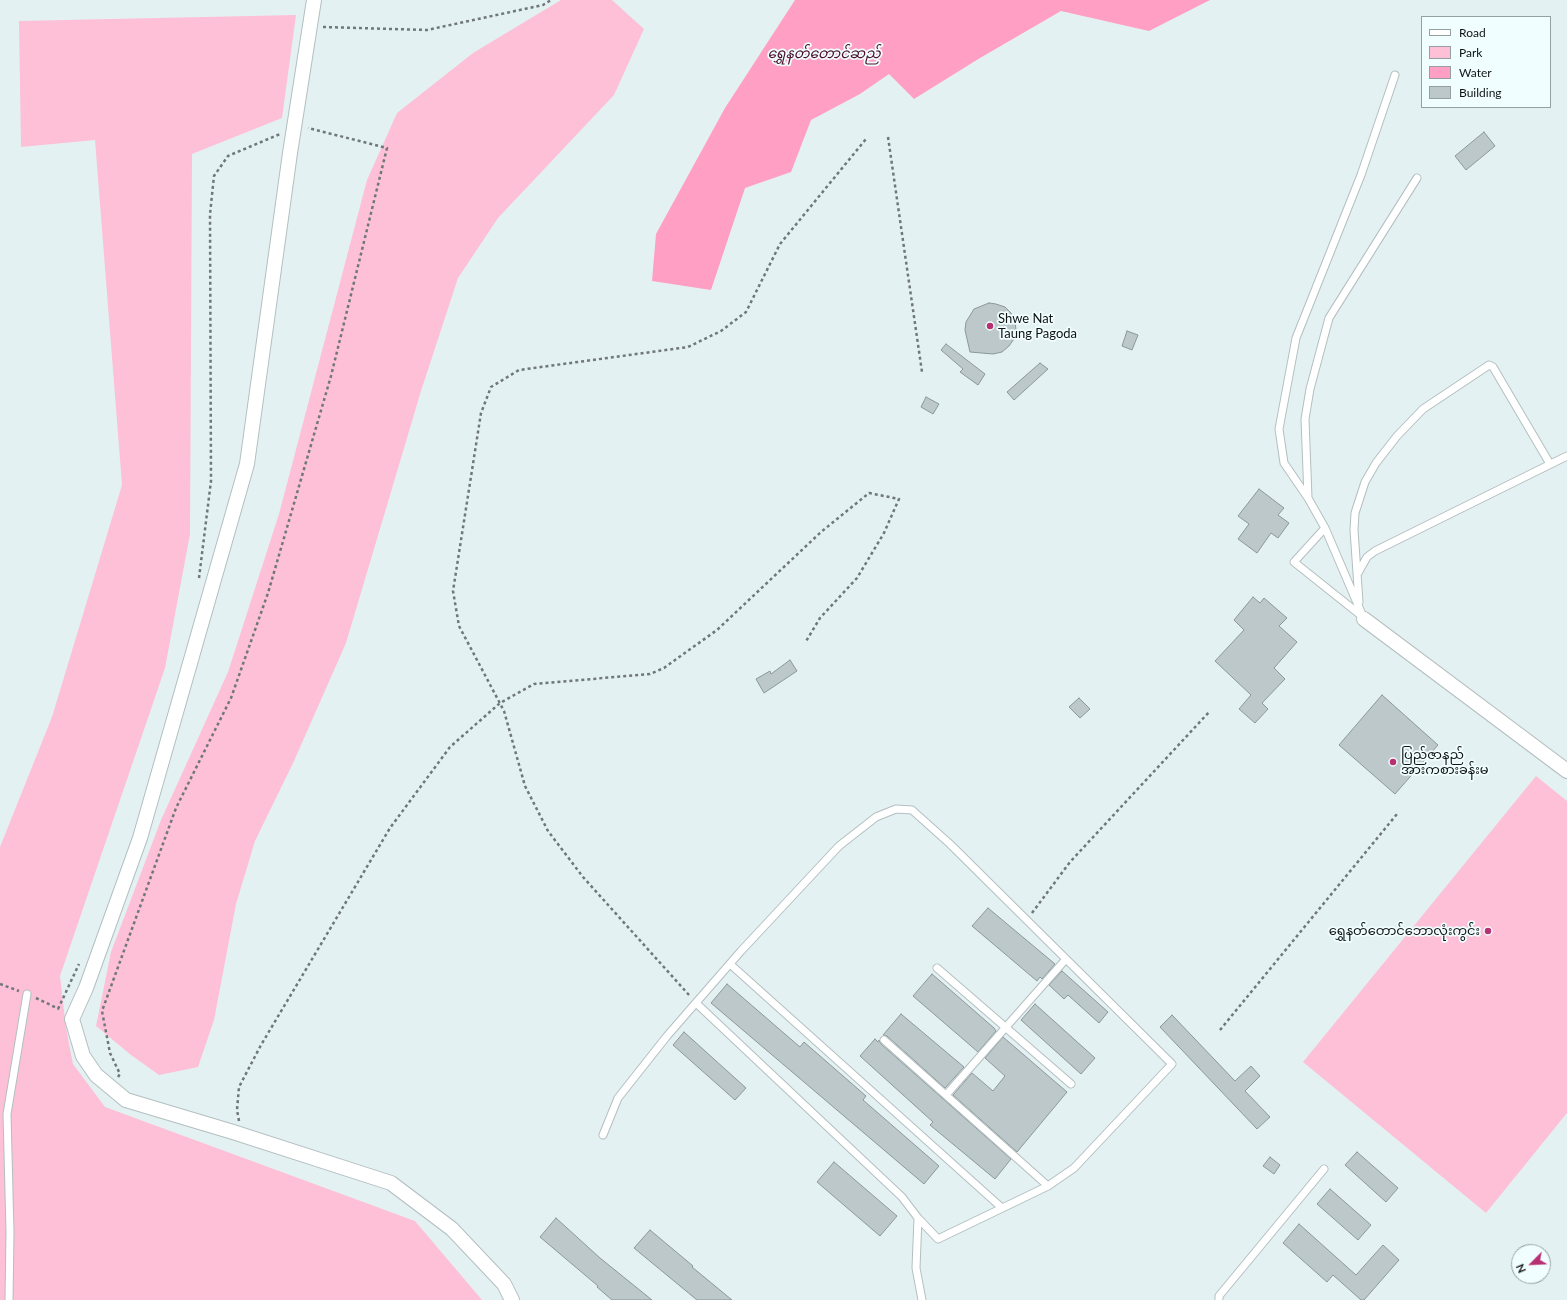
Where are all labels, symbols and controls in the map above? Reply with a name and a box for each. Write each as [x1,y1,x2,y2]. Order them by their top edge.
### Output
legend [1421,16,1551,108]
text: Road [1459,25,1486,40]
water label: ရွှေနတ်တောင်ဆည် [767,45,881,61]
text: Park [1459,45,1482,60]
text: Water [1459,65,1492,80]
text: Building [1459,85,1502,100]
place label: Shwe Nat Taung Pagoda [998,311,1077,342]
marker: Shwe Nat Taung Pagoda [985,321,995,331]
place label: ပြည်ဇာနည် အားကစားခန်းမ [1401,747,1489,778]
marker: ပြည်ဇာနည် အားကစားခန်းမ [1388,757,1398,767]
place label: ရွှေနတ်တောင်ဘောလုံးကွင်း [1329,923,1480,939]
marker: ရွှေနတ်တောင်ဘောလုံးကွင်း [1483,926,1493,936]
north arrow [1511,1244,1551,1284]
text: N [1513,1262,1528,1275]

